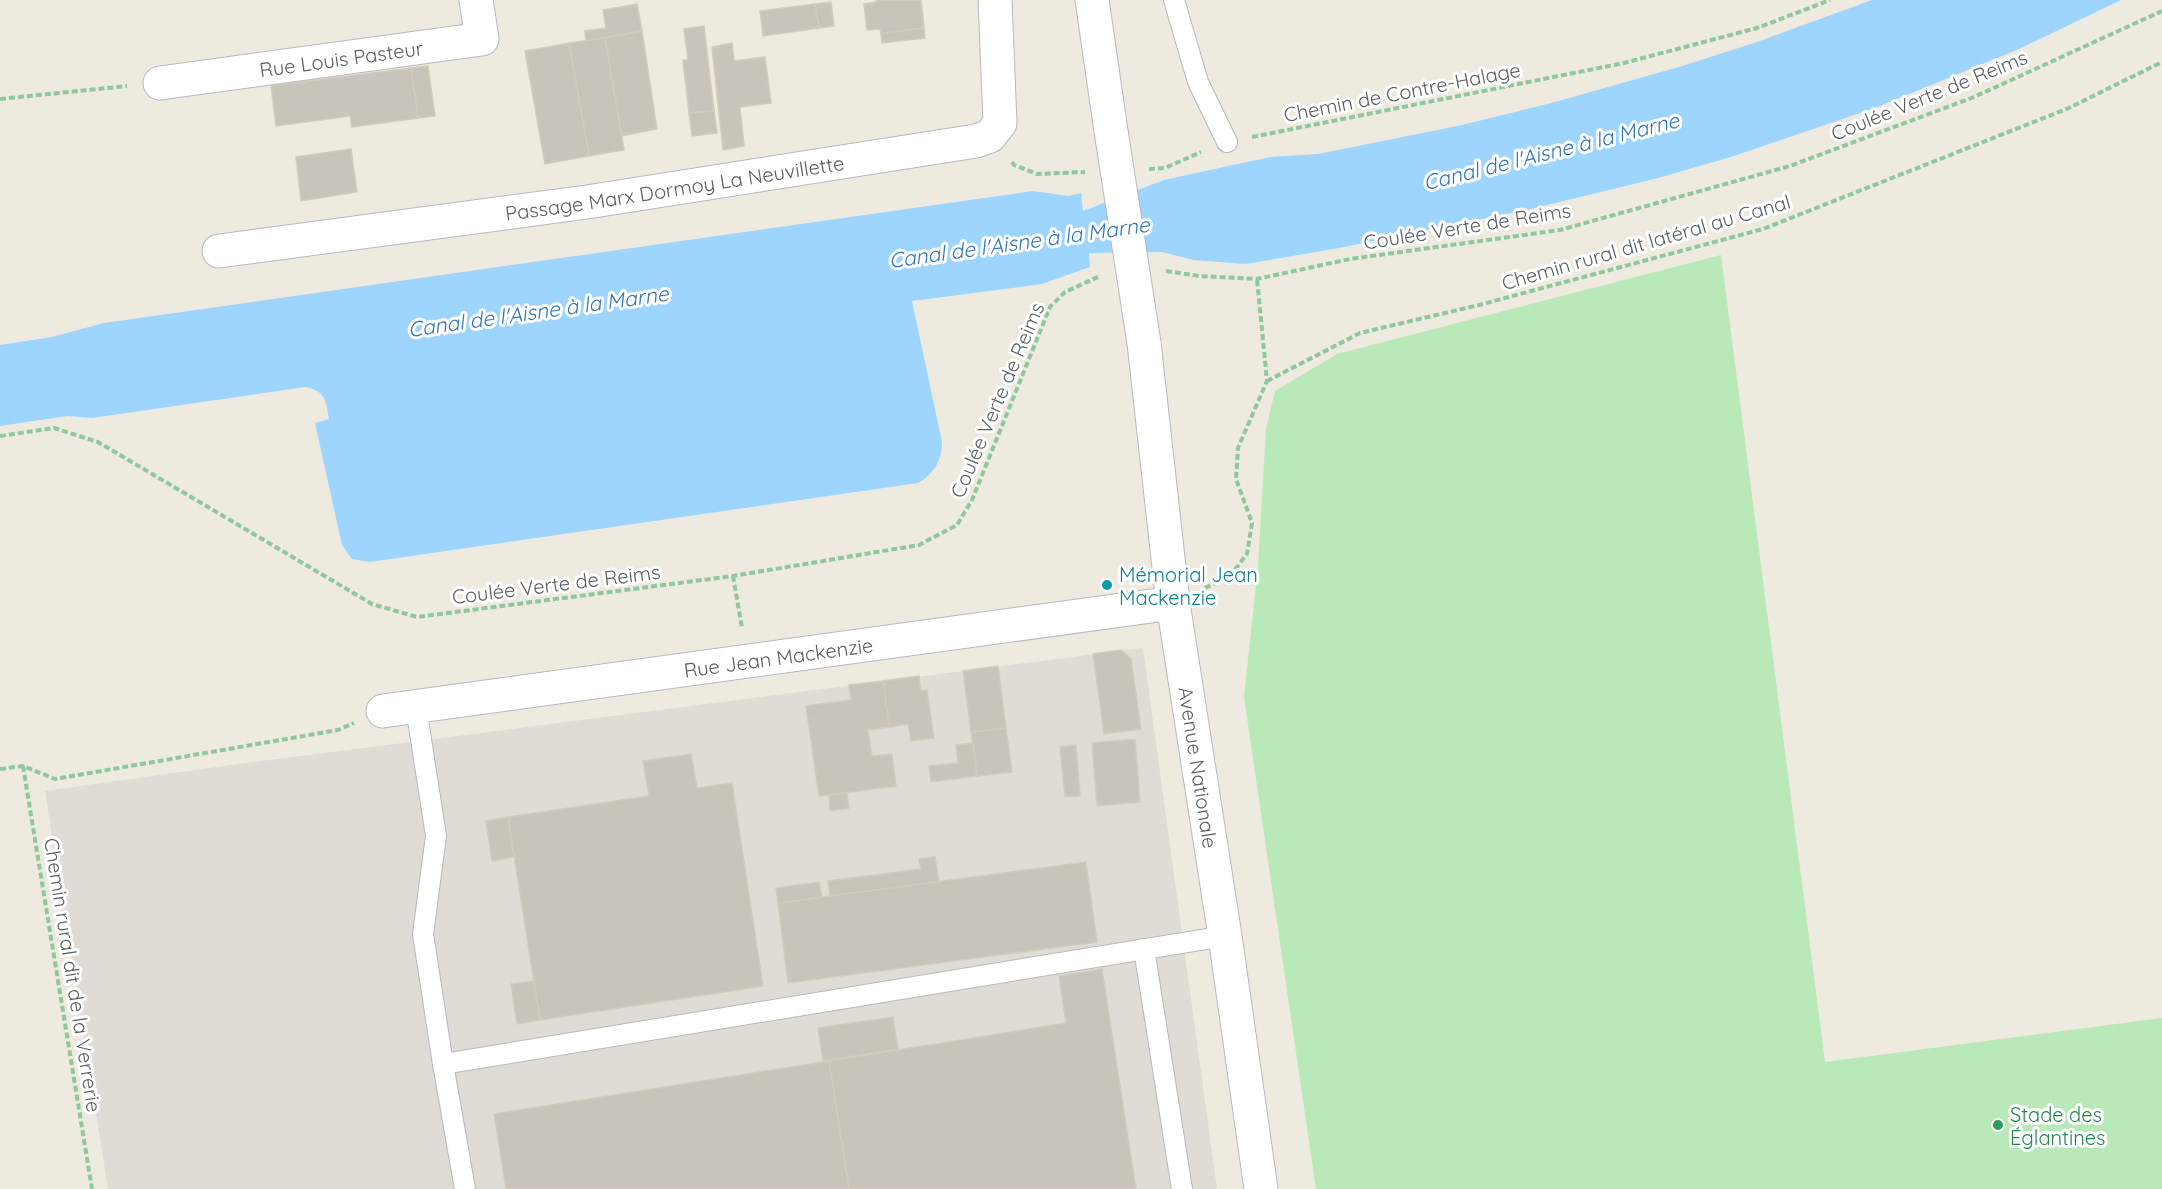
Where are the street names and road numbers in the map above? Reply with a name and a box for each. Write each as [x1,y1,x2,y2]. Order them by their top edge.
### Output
street label: Rue Louis Pasteur [258,35,425,82]
street label: Coulée Verte de Reims [1827,44,2031,146]
street label: Chemin de Contre-Halage [1282,57,1522,127]
street label: Passage Marx Dormoy La Neuvillette [504,149,846,225]
street label: Chemin rural dit latéral au Canal [1499,189,1793,295]
street label: Coulée Verte de Reims [1362,197,1572,255]
street label: Coulée Verte de Reims [945,299,1049,501]
street label: Coulée Verte de Reims [450,559,662,609]
street label: Rue Jean Mackenzie [682,632,875,682]
street label: Avenue Nationale [1174,685,1224,850]
street label: Chemin rural dit de la Verrerie [39,836,107,1114]

